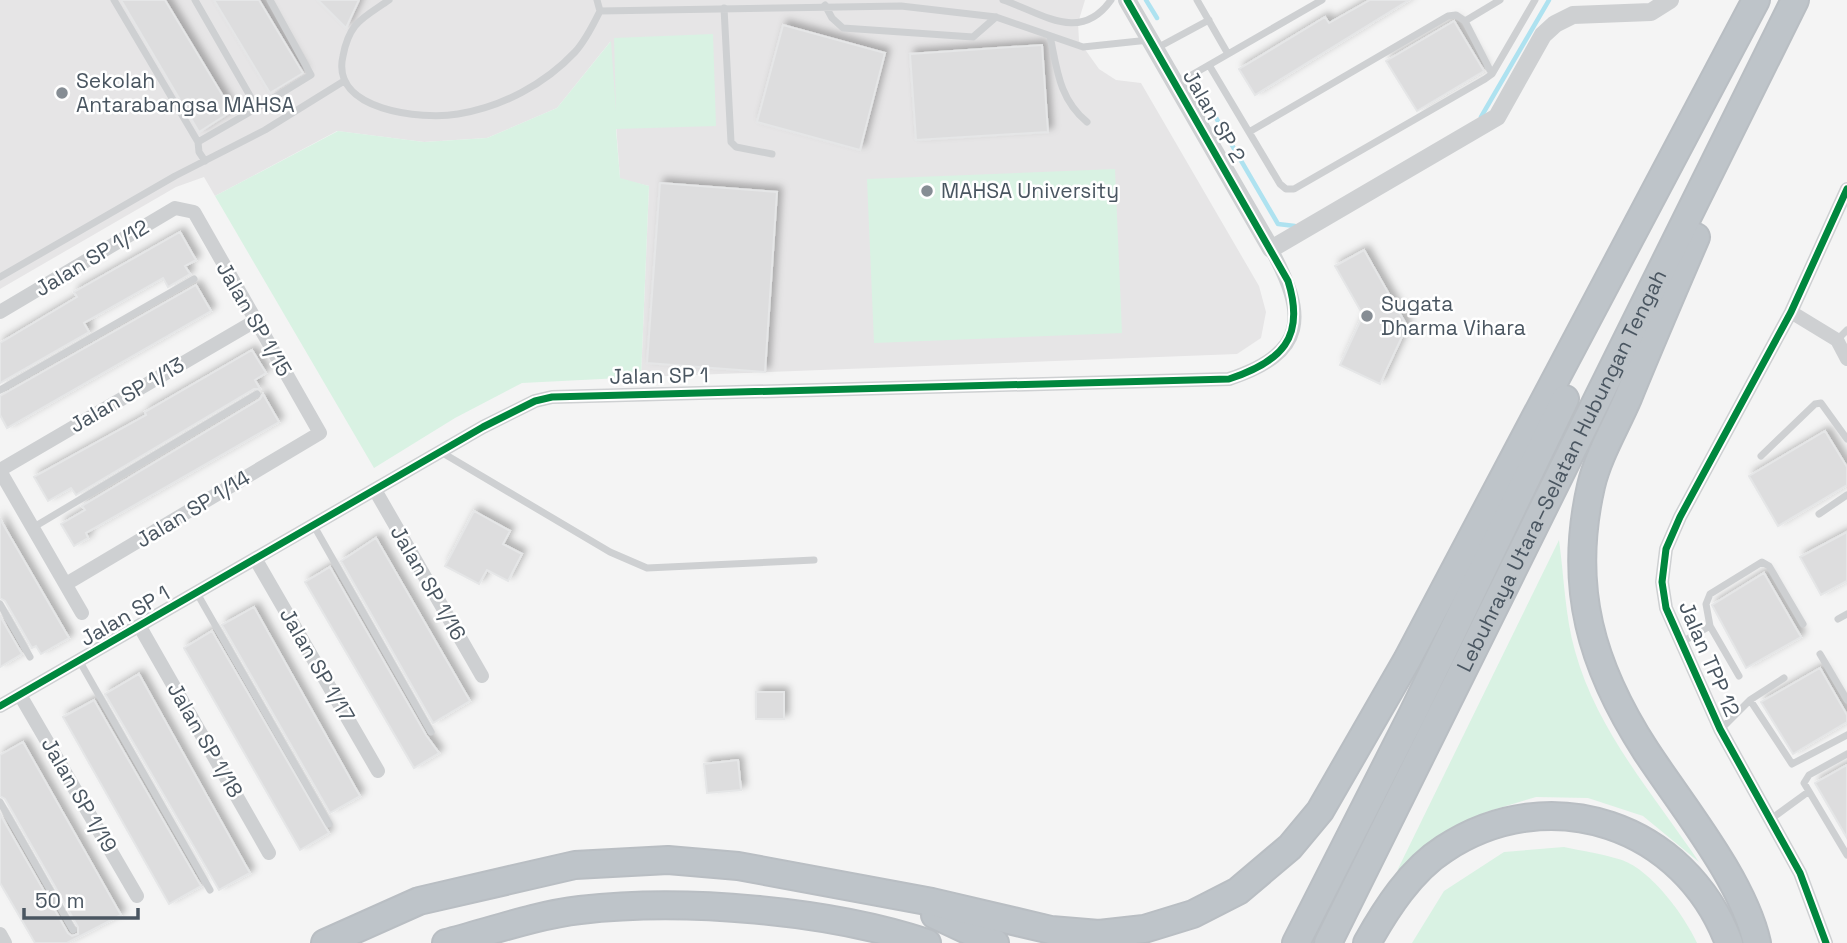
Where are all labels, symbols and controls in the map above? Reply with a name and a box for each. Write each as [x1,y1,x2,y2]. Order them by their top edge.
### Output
street label: Jalan SP 2 [1177,64,1252,167]
place label: Sekolah Antarabangsa MAHSA [76,67,295,118]
marker: Sekolah Antarabangsa MAHSA [54,85,70,101]
place label: MAHSA University [941,177,1119,204]
marker: MAHSA University [919,183,935,199]
street label: Jalan SP 1/12 [30,213,154,302]
street label: Jalan SP 1/15 [211,256,298,381]
street label: Lebuhraya Utara–Selatan Hubungan Tengah [1450,265,1672,676]
place label: Sugata Dharma Vihara [1381,290,1526,341]
marker: Sugata Dharma Vihara [1359,308,1375,324]
street label: Jalan SP 1/13 [64,351,189,438]
street label: Jalan SP 1 [609,361,709,390]
street label: Jalan SP 1/14 [131,464,255,553]
street label: Jalan SP 1/16 [385,520,472,645]
street label: Jalan SP 1 [75,579,174,652]
street label: Jalan TPP 12 [1673,597,1746,721]
street label: Jalan SP 1/17 [274,603,361,727]
street label: Jalan SP 1/18 [162,677,249,802]
street label: Jalan SP 1/19 [36,732,123,857]
scale bar [24,876,138,920]
text: 50 m [35,887,85,914]

